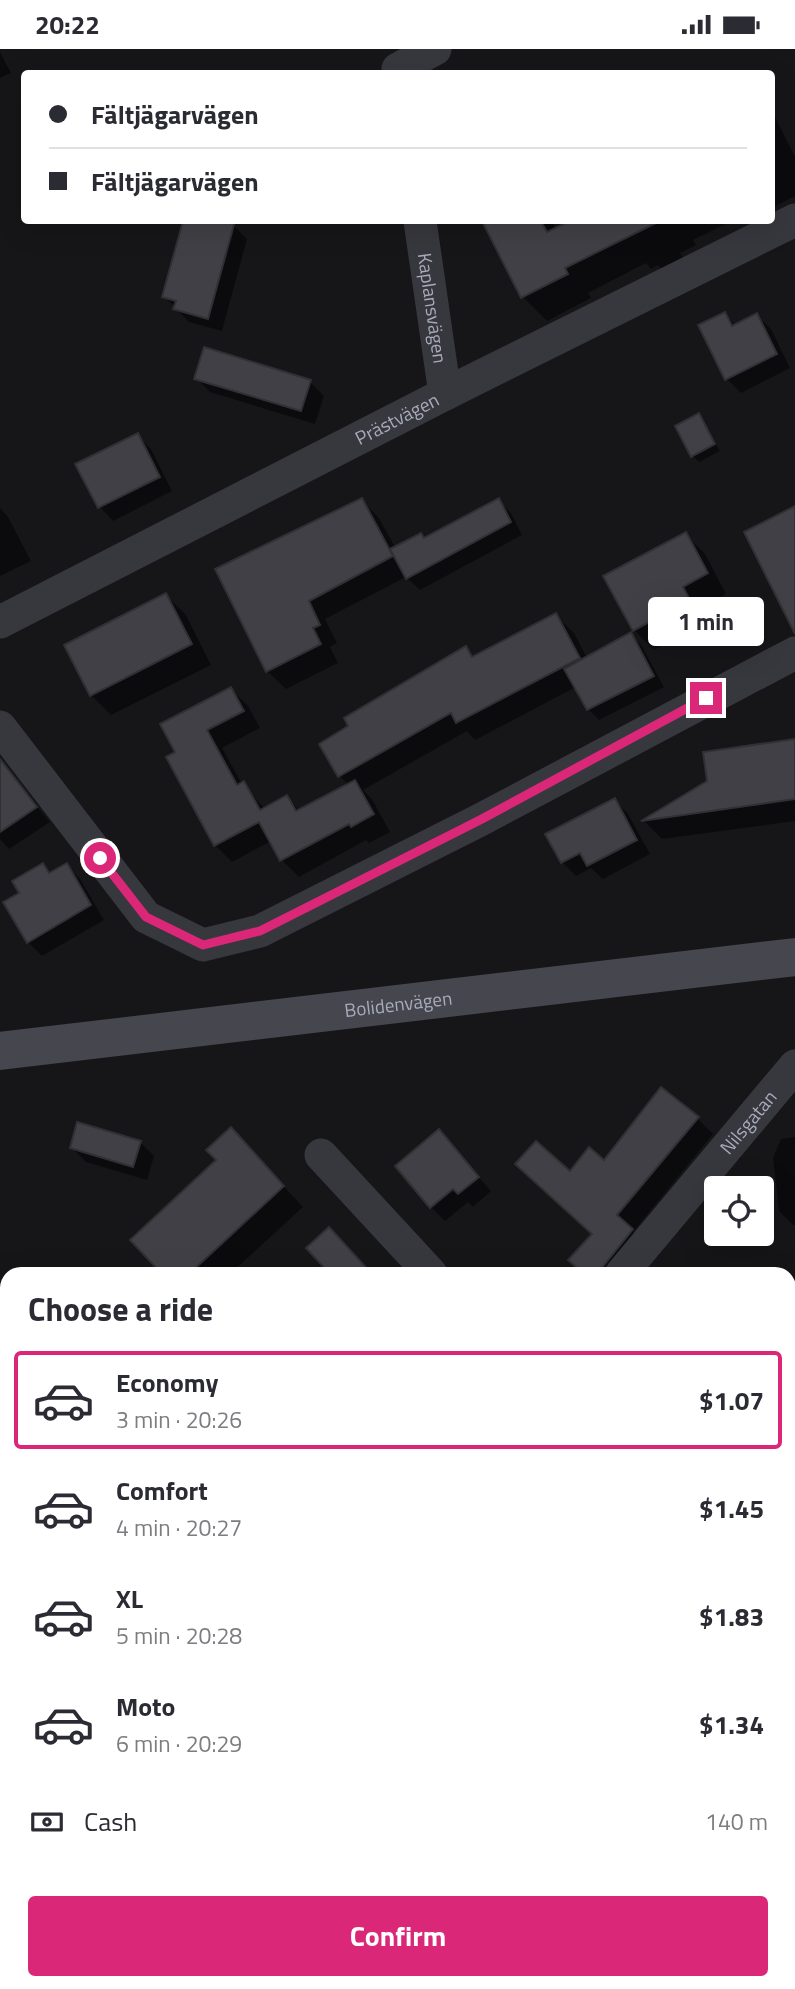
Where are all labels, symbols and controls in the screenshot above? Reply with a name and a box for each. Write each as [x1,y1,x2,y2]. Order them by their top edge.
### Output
text: 20:22 [35,5,100,44]
text: Fältjägarvägen [91,95,259,134]
text: Fältjägarvägen [91,162,259,201]
street label: Kaplansvägen [411,251,455,365]
street label: Prästvägen [350,385,444,452]
callout: 1 min [648,597,764,645]
text: 1 min [678,604,734,639]
route end [690,682,722,714]
route start [84,842,116,874]
street label: Bolidenvägen [343,983,454,1024]
street label: Nilsgatan [712,1083,783,1160]
map controls [704,1176,774,1246]
button: locate [704,1176,774,1246]
text: Choose a ride [28,1285,213,1333]
text: Economy [116,1363,218,1402]
icon: car [32,1369,95,1432]
text: $1.07 [699,1381,764,1420]
text: 3 min · 20:26 [116,1402,242,1437]
text: Comfort [116,1471,208,1510]
icon: car [32,1477,95,1540]
text: $1.45 [699,1489,764,1528]
text: 4 min · 20:27 [116,1510,242,1545]
text: XL [116,1579,143,1618]
icon: car [32,1585,95,1648]
text: $1.83 [699,1597,764,1636]
text: 5 min · 20:28 [116,1618,242,1653]
text: Moto [116,1687,175,1726]
icon: car [32,1693,95,1756]
text: $1.34 [699,1705,764,1744]
text: 6 min · 20:29 [116,1726,242,1761]
text: Cash [84,1802,137,1841]
icon: cash [28,1803,66,1841]
text: 140 m [705,1804,768,1839]
button: Confirm [28,1896,768,1976]

